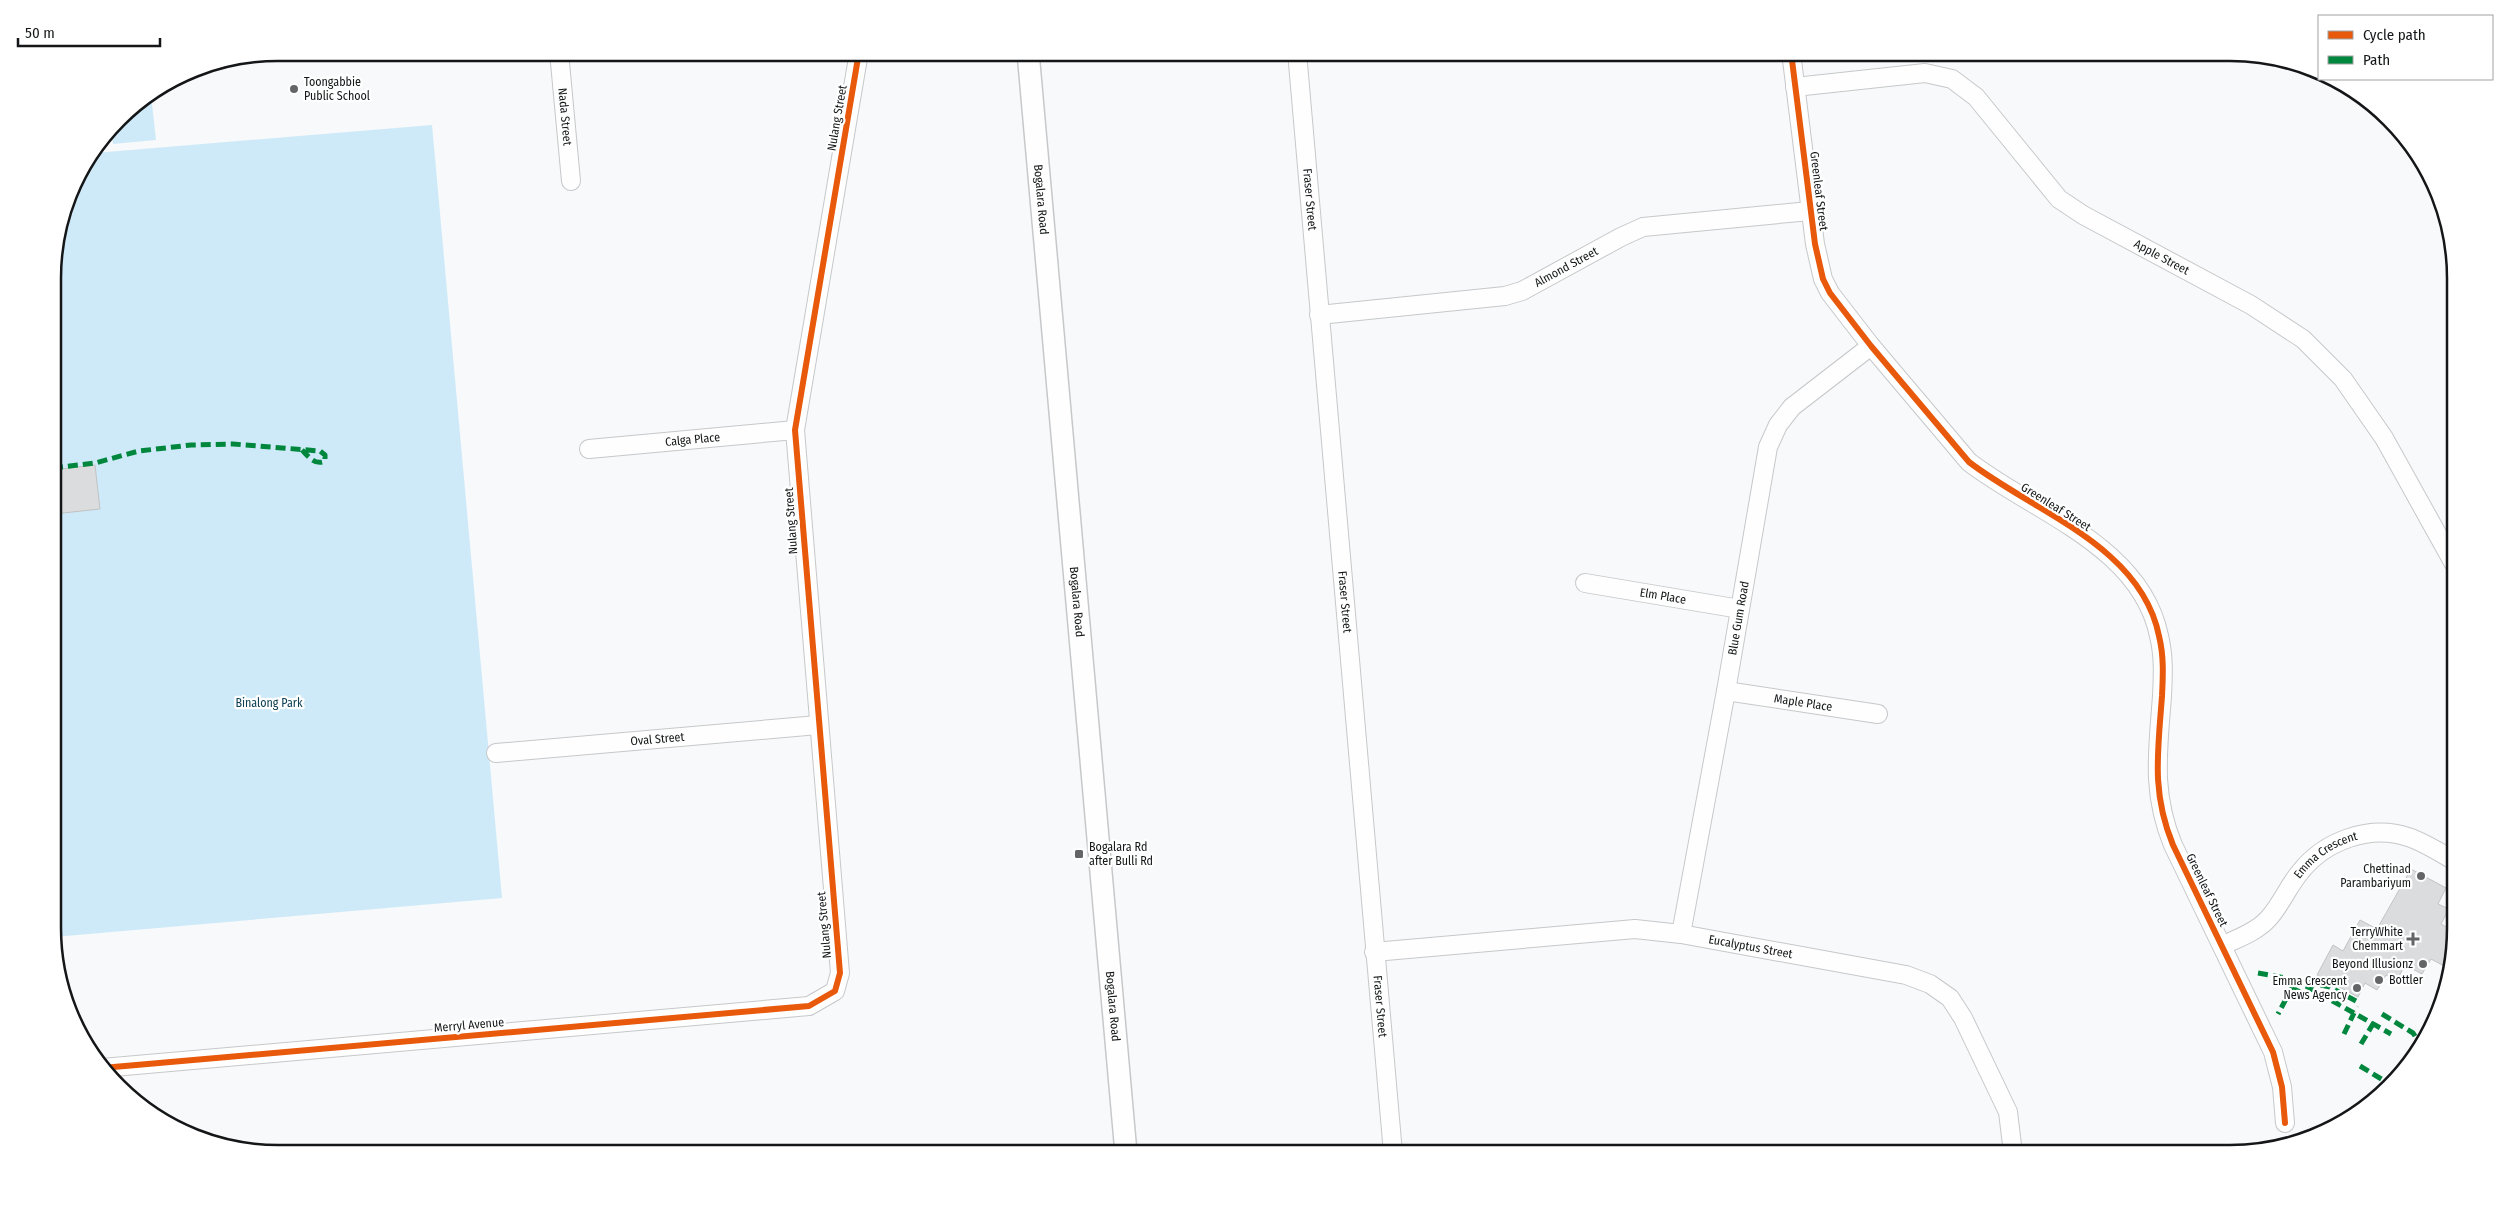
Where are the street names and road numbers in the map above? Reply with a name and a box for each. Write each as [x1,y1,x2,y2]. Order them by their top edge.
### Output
street label: Nulang Street [824,84,850,152]
street label: Nada Street [555,87,575,146]
street label: Greenleaf Street [1807,151,1831,231]
street label: Bogalara Road [1031,164,1051,235]
street label: Fraser Street [1300,168,1320,231]
street label: Apple Street [2132,237,2192,278]
street label: Almond Street [1532,244,1600,290]
street label: Calga Place [664,430,721,449]
street label: Greenleaf Street [2018,480,2094,534]
street label: Nulang Street [782,487,800,555]
street label: Bogalara Road [1067,566,1087,638]
street label: Fraser Street [1335,570,1355,634]
street label: Blue Gum Road [1725,580,1752,656]
street label: Elm Place [1639,585,1687,607]
street label: Maple Place [1773,691,1833,714]
street label: Oval Street [630,730,685,748]
street label: Emma Crescent [2291,829,2359,881]
street label: Greenleaf Street [2183,851,2231,929]
street label: Nulang Street [814,891,834,959]
street label: Eucalyptus Street [1707,932,1794,961]
street label: Bogalara Road [1103,970,1123,1042]
street label: Fraser Street [1371,975,1390,1038]
street label: Merryl Avenue [433,1015,505,1035]

